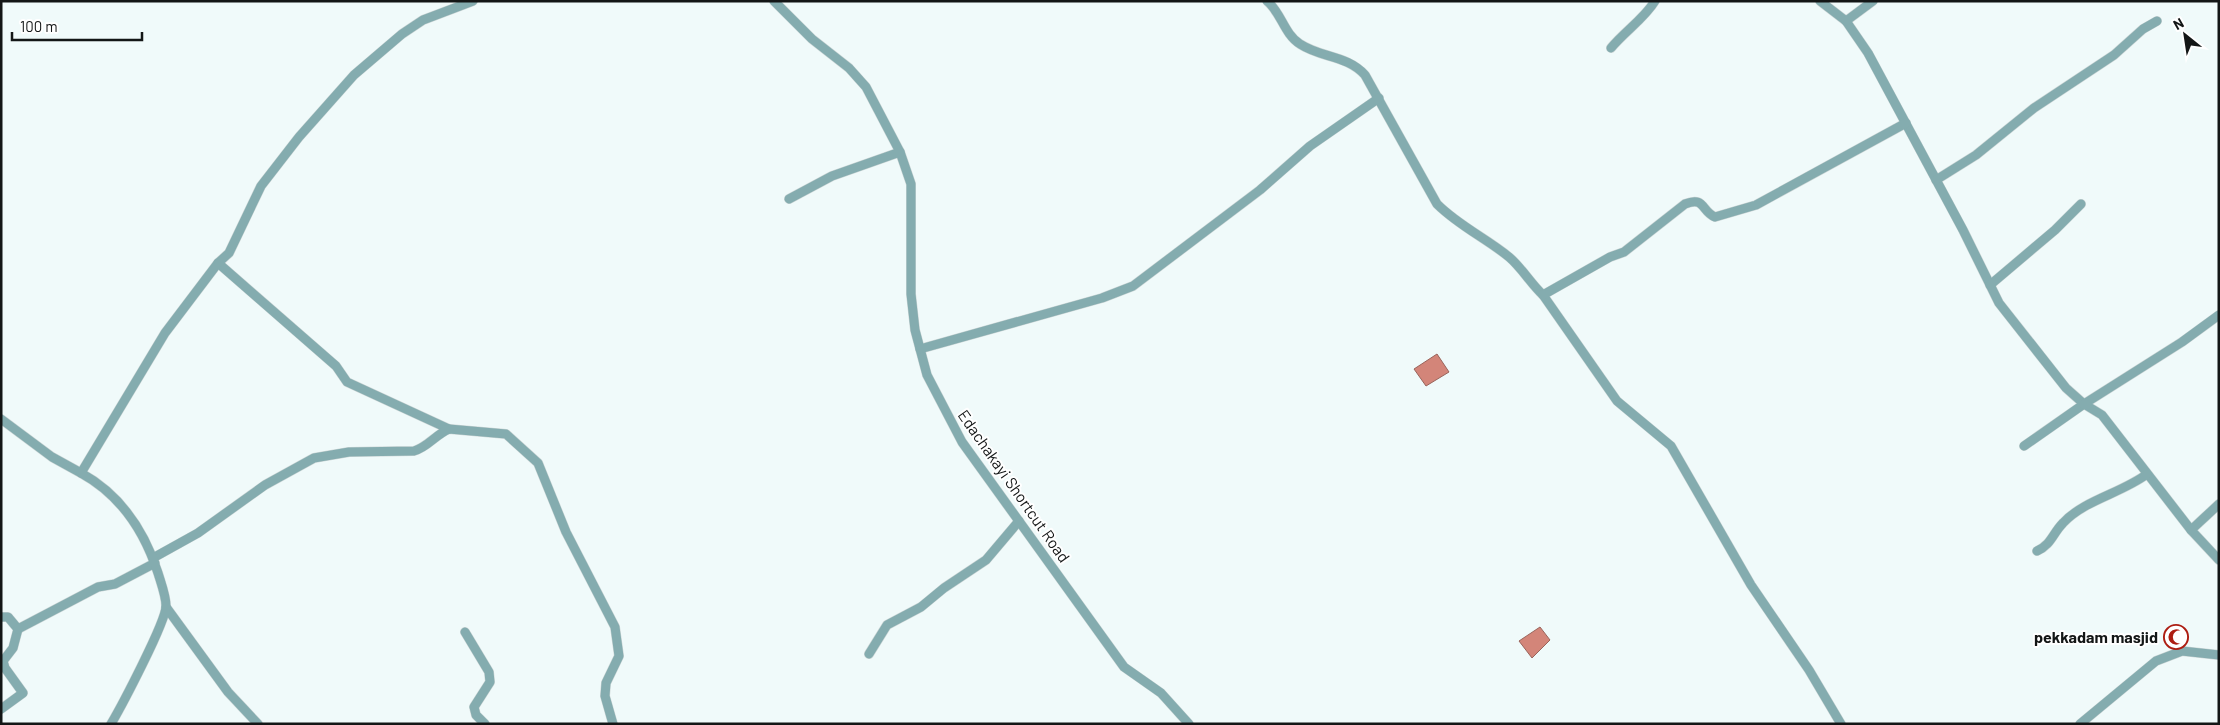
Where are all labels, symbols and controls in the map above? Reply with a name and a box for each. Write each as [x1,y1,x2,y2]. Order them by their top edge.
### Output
scale bar [12,10,142,42]
north arrow [2160,10,2210,60]
text: N [2170,14,2187,33]
text: 100 m [20,17,58,35]
street label: Edachakayi Shortcut Road [954,406,1074,566]
mosque icon: pekkadam masjid [2163,624,2189,650]
place label: pekkadam masjid [2034,627,2158,646]

